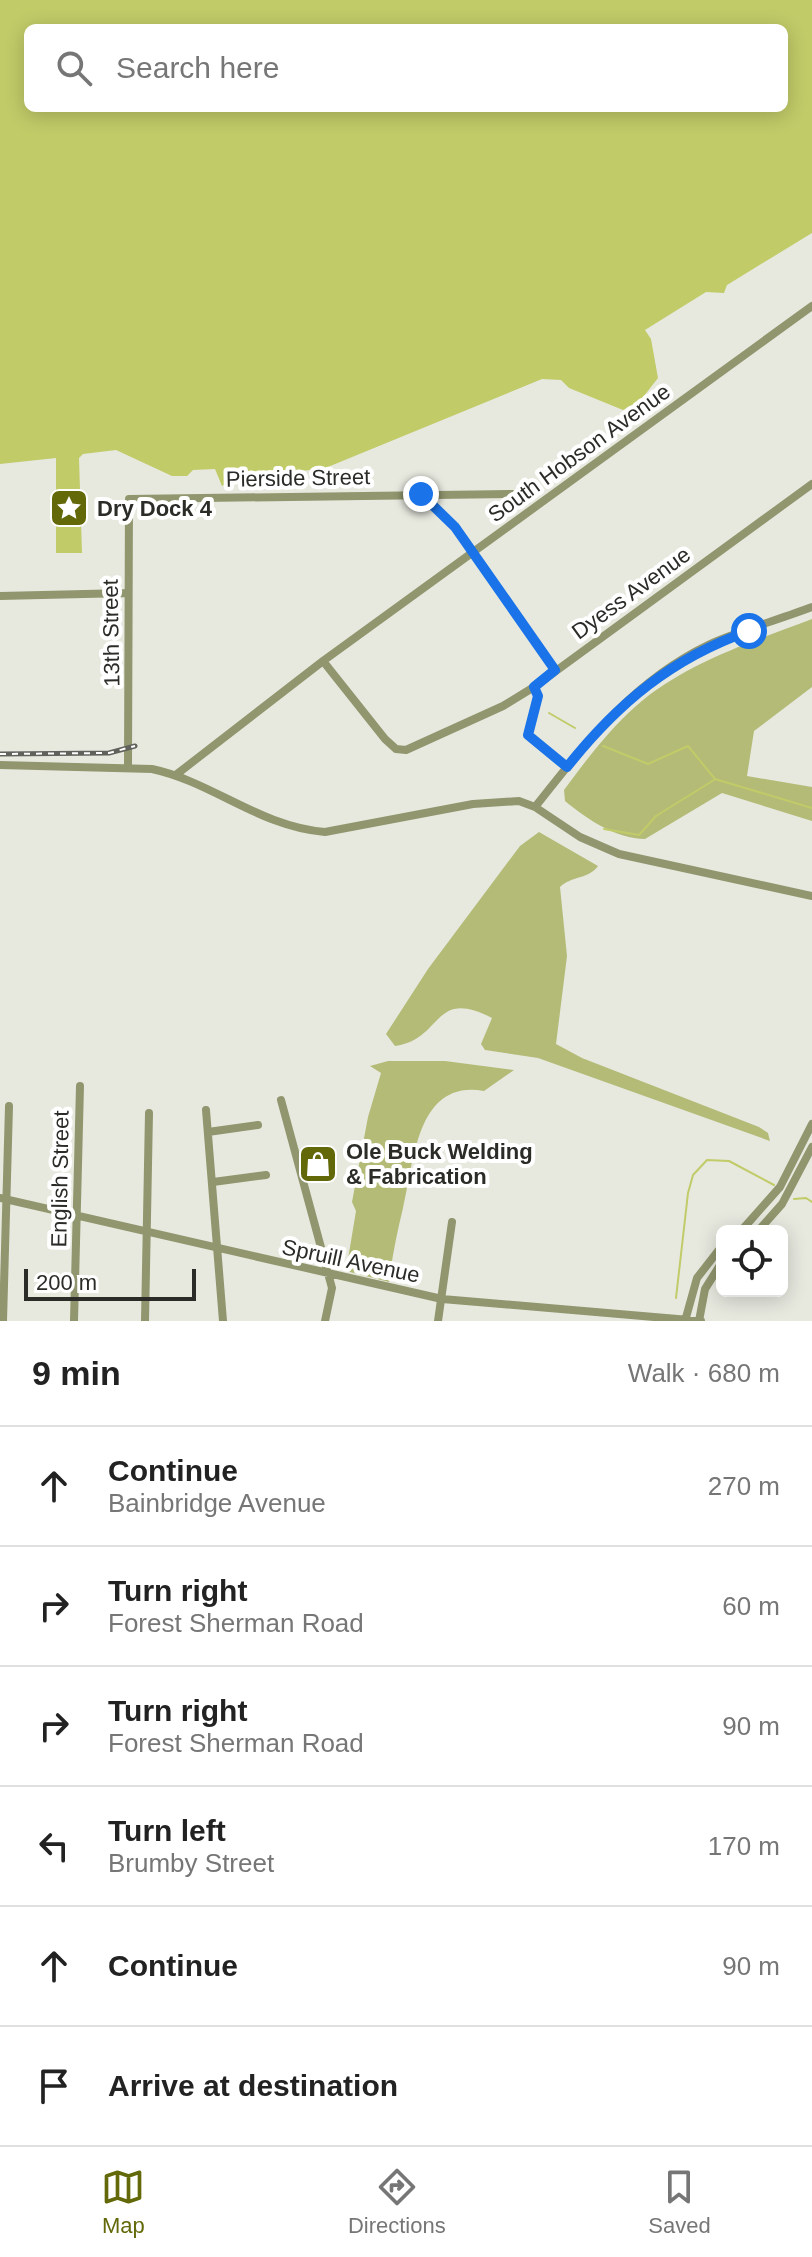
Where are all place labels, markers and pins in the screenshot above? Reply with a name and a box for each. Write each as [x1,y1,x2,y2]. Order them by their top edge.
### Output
place icon: Dry Dock 4 [48,487,90,529]
place label: Dry Dock 4 [97,496,213,521]
place label: Ole Buck Welding & Fabrication [346,1139,533,1189]
shop icon: Ole Buck Welding & Fabrication [297,1143,339,1185]

